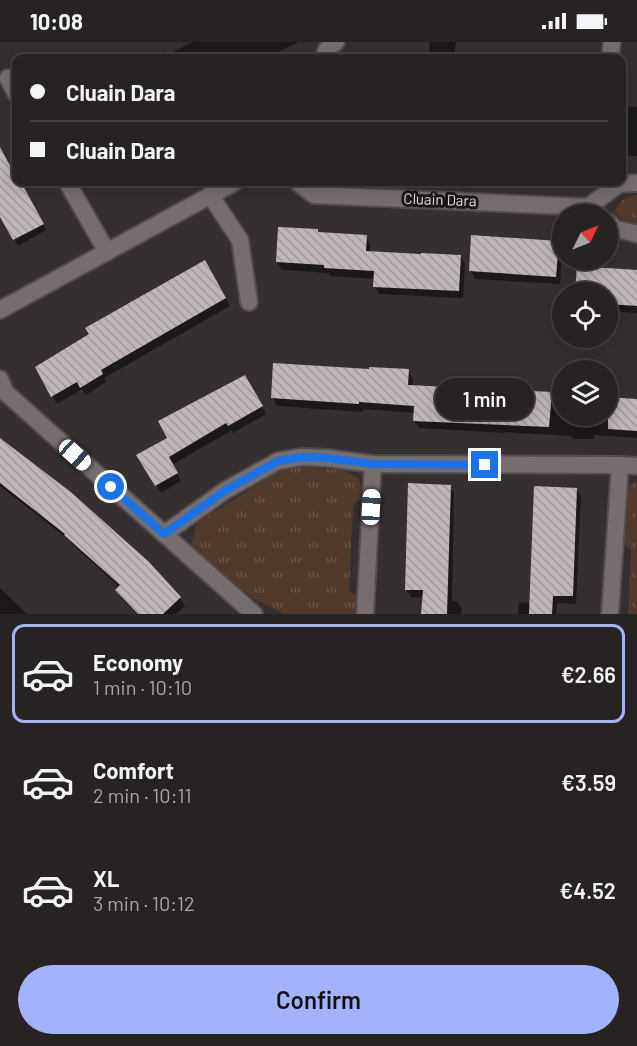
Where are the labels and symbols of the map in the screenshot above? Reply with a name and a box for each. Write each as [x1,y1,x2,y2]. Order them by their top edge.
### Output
street label: Cluain Dara [403,189,477,209]
north arrow [552,204,618,270]
callout: 1 min [436,378,534,420]
car [56,436,94,474]
route end [471,451,498,478]
route start [97,473,124,500]
car [361,489,381,525]

